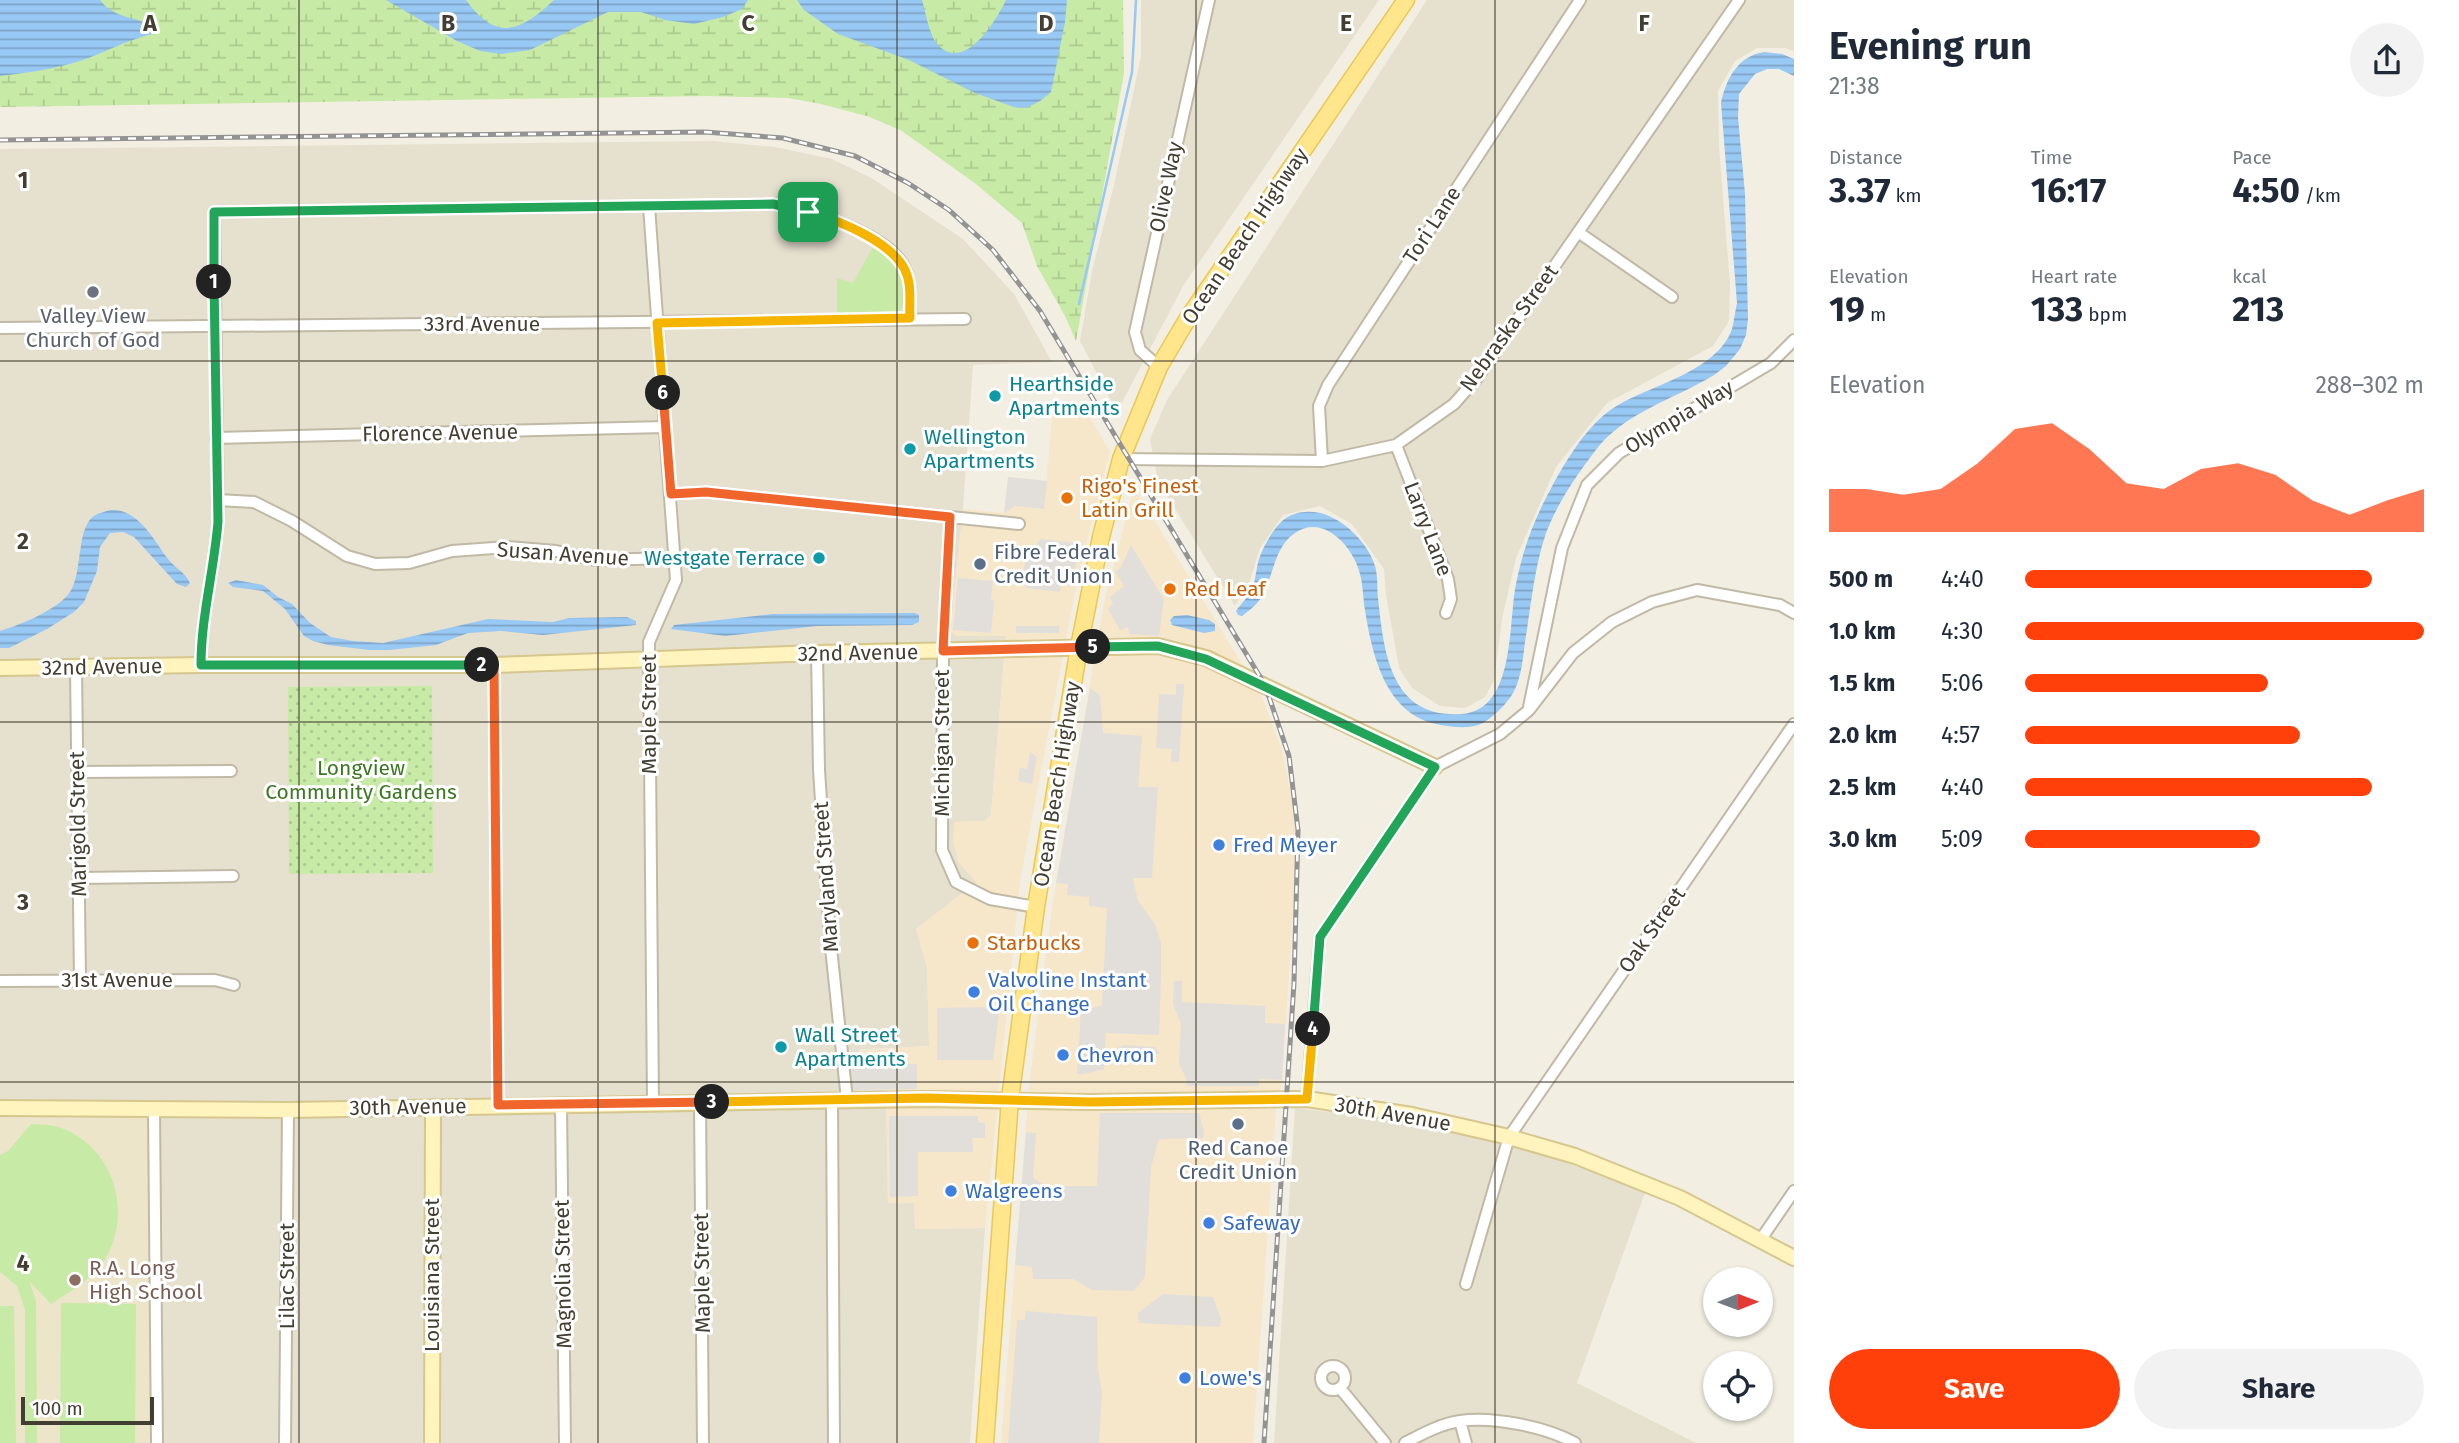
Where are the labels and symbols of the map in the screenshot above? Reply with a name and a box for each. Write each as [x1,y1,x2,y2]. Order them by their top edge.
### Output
text: A [142,9,157,37]
text: B [441,9,455,37]
text: C [741,9,755,37]
text: D [1039,9,1054,37]
text: E [1340,9,1352,37]
text: F [1638,9,1650,37]
street label: Olive Way [1144,139,1188,235]
street label: Ocean Beach Highway [1176,142,1314,329]
text: 1 [18,166,28,194]
street label: Tori Lane [1397,181,1467,269]
pin [778,182,838,242]
street label: Nebraska Street [1454,259,1564,397]
pin: 1 [196,264,232,300]
marker: Valley View Church of God [85,284,101,300]
place label: Valley View Church of God [26,303,160,353]
street label: 33rd Avenue [424,311,540,337]
place label: Hearthside Apartments [1009,371,1120,421]
street label: Olympia Way [1620,374,1739,460]
pin: 6 [646,376,680,410]
marker: Hearthside Apartments [987,388,1003,404]
street label: Florence Avenue [362,419,518,447]
place label: Wellington Apartments [924,424,1035,474]
marker: Wellington Apartments [902,441,918,457]
place label: Rigo's Finest Latin Grill [1081,473,1199,523]
street label: Larry Lane [1398,478,1458,580]
marker: Rigo's Finest Latin Grill [1059,490,1075,506]
text: 2 [17,527,29,555]
street label: Susan Avenue [496,536,630,572]
place label: Fibre Federal Credit Union [994,539,1116,589]
place label: Westgate Terrace [644,545,805,571]
marker: Westgate Terrace [811,550,827,566]
marker: Fibre Federal Credit Union [972,556,988,572]
place label: Red Leaf [1184,576,1268,602]
marker: Red Leaf [1162,581,1178,597]
pin: 5 [1076,630,1110,664]
street label: 32nd Avenue [797,639,919,667]
pin: 2 [464,648,500,682]
street label: 32nd Avenue [41,653,163,681]
street label: Maple Street [636,653,662,774]
street label: Michigan Street [929,669,955,817]
street label: Ocean Beach Highway [1028,679,1086,889]
street label: Marigold Street [64,750,92,897]
park label: Longview Community Gardens [265,755,457,805]
street label: Maryland Street [808,800,844,953]
place label: Fred Meyer [1233,832,1337,858]
marker: Fred Meyer [1211,837,1227,853]
street label: Oak Street [1613,882,1691,978]
text: 3 [16,888,29,916]
place label: Starbucks [987,930,1081,956]
marker: Starbucks [965,935,981,951]
street label: 31st Avenue [61,967,173,993]
place label: Valvoline Instant Oil Change [988,967,1147,1017]
marker: Valvoline Instant Oil Change [966,984,982,1000]
pin: 4 [1296,1012,1330,1046]
place label: Wall Street Apartments [795,1022,906,1072]
marker: Wall Street Apartments [773,1039,789,1055]
place label: Chevron [1077,1042,1155,1068]
marker: Chevron [1055,1047,1071,1063]
pin: 3 [694,1084,730,1120]
street label: 30th Avenue [1333,1091,1453,1137]
street label: 30th Avenue [349,1093,467,1121]
marker: Red Canoe Credit Union [1230,1116,1246,1132]
place label: Red Canoe Credit Union [1179,1135,1297,1185]
place label: Walgreens [965,1178,1063,1204]
marker: Walgreens [943,1183,959,1199]
street label: Louisiana Street [419,1198,445,1352]
street label: Magnolia Street [549,1199,577,1349]
place label: Safeway [1223,1210,1301,1236]
street label: Maple Street [688,1212,716,1333]
marker: Safeway [1201,1215,1217,1231]
street label: Lilac Street [274,1222,300,1329]
text: 4 [17,1249,30,1277]
place label: R.A. Long High School [89,1255,202,1305]
north arrow [1703,1267,1773,1337]
marker: R.A. Long High School [67,1272,83,1288]
place label: Lowe's [1199,1365,1262,1391]
marker: Lowe's [1177,1370,1193,1386]
scale bar [21,1394,154,1426]

